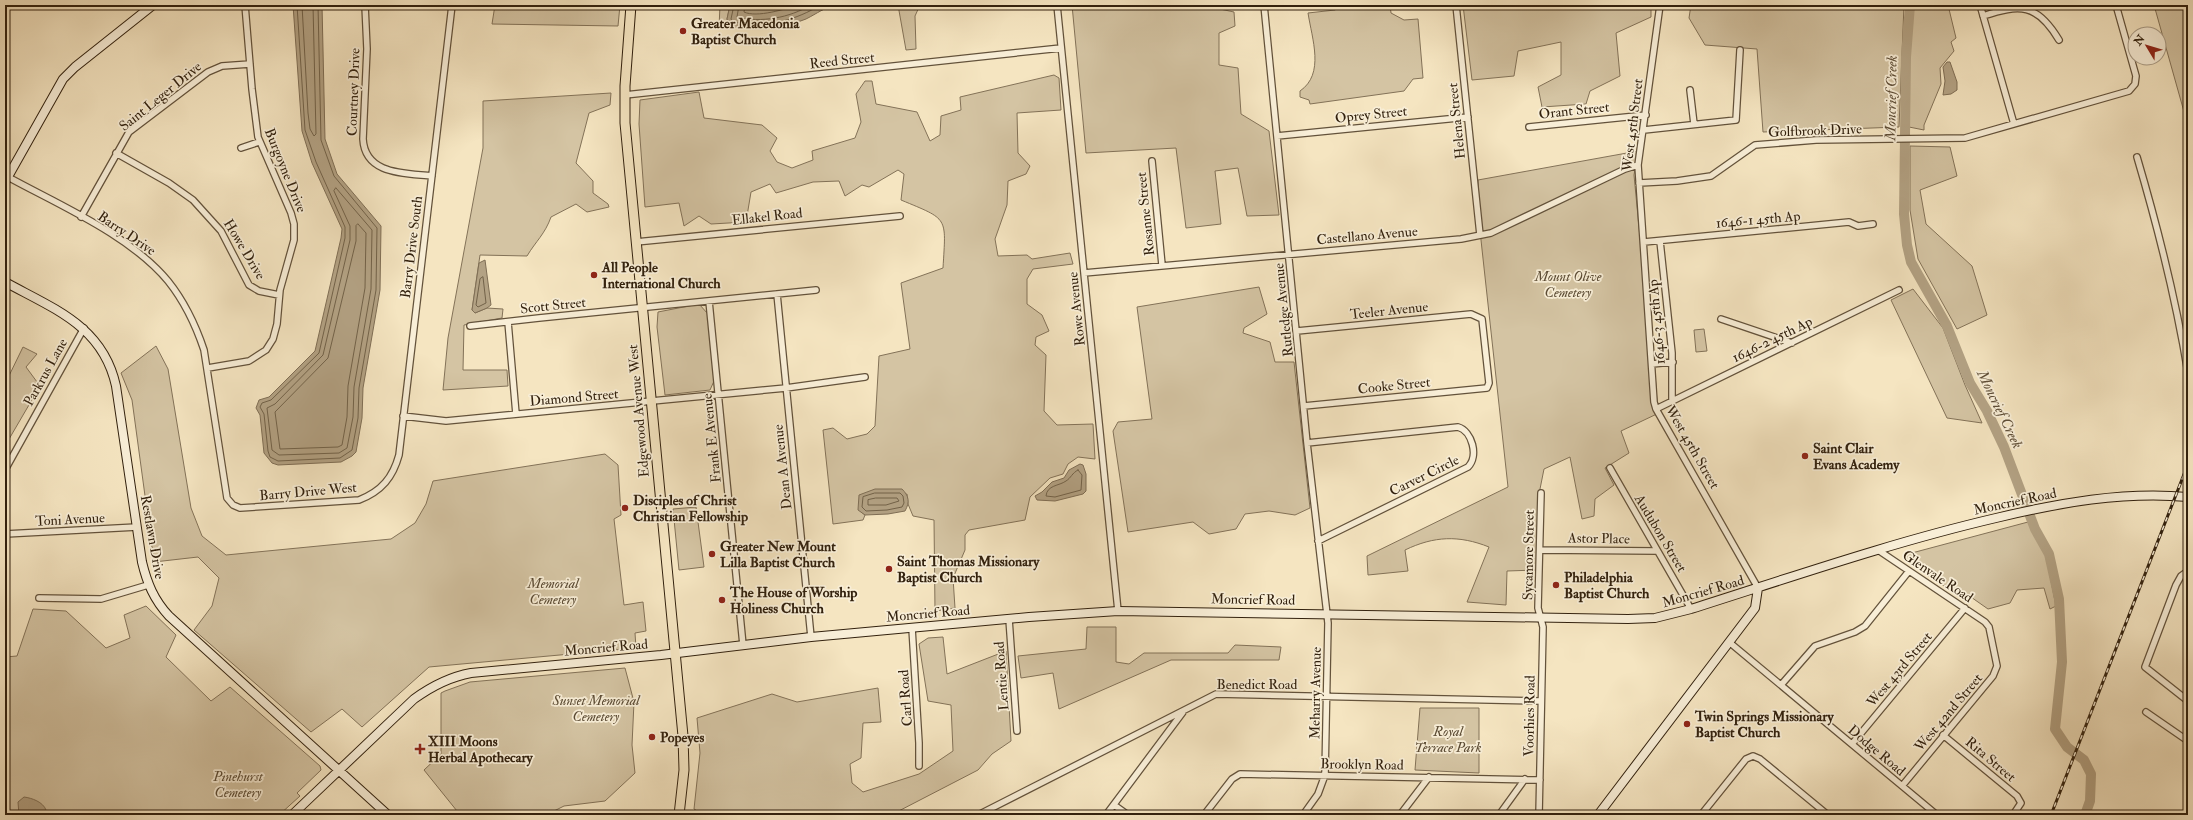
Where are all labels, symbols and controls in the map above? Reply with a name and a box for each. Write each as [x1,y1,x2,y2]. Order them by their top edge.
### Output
place label: Greater Macedonia Baptist Church [691,15,800,49]
marker: Greater Macedonia Baptist Church [678,26,688,36]
north arrow [2127,26,2167,66]
text: N [2131,31,2148,49]
street label: Courtney Drive [343,47,365,136]
street label: Reed Street [809,49,876,72]
water label: Moncrief Creek [1881,55,1902,142]
street label: Saint Leger Drive [116,58,205,135]
street label: West 45th Street [1618,77,1647,173]
street label: Helena Street [1444,82,1469,160]
street label: Orant Street [1538,98,1611,123]
street label: Oprey Street [1334,102,1408,128]
street label: Golfbrook Drive [1768,120,1862,141]
street label: Burgoyne Drive [260,126,310,215]
street label: Rosanne Street [1133,171,1158,257]
street label: Barry Drive South [397,194,427,299]
street label: Ellakel Road [731,204,803,229]
street label: 1646-1 45th Ap [1715,207,1801,233]
street label: Barry Drive [94,208,159,260]
street label: Howe Drive [220,216,269,283]
street label: Castellano Avenue [1316,223,1418,248]
place label: All People International Church [601,259,721,292]
street label: Rutledge Avenue [1270,262,1297,358]
park label: Mount Olive Cemetery [1534,268,1602,301]
marker: All People International Church [589,270,599,280]
street label: Rowe Avenue [1064,271,1089,347]
street label: 1646-3 45th Ap [1644,279,1670,365]
street label: Scott Street [519,294,587,317]
street label: Teeler Avenue [1349,298,1429,323]
street label: 1646-2 45th Ap [1729,313,1816,367]
street label: Parkrus Lane [20,335,71,409]
street label: Edgewood Avenue West [624,343,653,478]
water label: Moncrief Creek [1972,366,2027,452]
street label: Cooke Street [1357,373,1432,398]
street label: Diamond Street [529,385,620,410]
street label: Frank E Avenue [698,392,725,484]
street label: West 45th Street [1661,402,1724,492]
street label: Dean A Avenue [770,423,795,510]
place label: Saint Clair Evans Academy [1813,440,1900,474]
street label: Carver Circle [1387,451,1462,500]
marker: Saint Clair Evans Academy [1800,451,1810,461]
street label: Barry Drive West [259,479,358,505]
street label: Moncrief Road [1972,484,2058,519]
street label: Audubon Street [1630,490,1691,576]
place label: Disciples of Christ Christian Fellowship [633,492,748,526]
street label: Restlawn Drive [137,494,168,581]
marker: Disciples of Christ Christian Fellowship [620,503,630,513]
street label: Toni Avenue [35,509,105,530]
street label: Sycamore Street [1519,509,1539,600]
street label: Astor Place [1567,529,1630,548]
place label: Greater New Mount Lilla Baptist Church [720,538,836,572]
street label: Glenvale Road [1899,547,1976,606]
marker: Greater New Mount Lilla Baptist Church [707,549,717,559]
place label: Saint Thomas Missionary Baptist Church [897,553,1040,587]
marker: Saint Thomas Missionary Baptist Church [884,564,894,574]
place label: Philadelphia Baptist Church [1564,569,1650,603]
street label: Moncrief Road [1660,572,1746,611]
park label: Memorial Cemetery [526,575,580,608]
marker: Philadelphia Baptist Church [1551,580,1561,590]
place label: The House of Worship Holiness Church [729,584,857,617]
street label: Moncrief Road [1211,590,1295,609]
marker: The House of Worship Holiness Church [717,595,727,605]
street label: Moncrief Road [885,601,971,626]
street label: West 43rd Street [1862,628,1936,711]
street label: Moncrief Road [563,635,649,660]
street label: Lentie Road [991,641,1012,711]
street label: Meharry Avenue [1306,647,1326,739]
street label: Carl Road [895,669,916,727]
street label: West 42nd Street [1910,670,1986,756]
street label: Voorhies Road [1520,675,1539,757]
street label: Benedict Road [1216,676,1298,693]
park label: Sunset Memorial Cemetery [551,692,641,725]
place label: Twin Springs Missionary Baptist Church [1694,708,1834,742]
marker: Twin Springs Missionary Baptist Church [1682,719,1692,729]
street label: Dodge Road [1844,721,1909,779]
park label: Royal Terrace Park [1414,723,1482,756]
place label: Popeyes [660,729,704,747]
marker: Popeyes [647,732,657,742]
place label: XIII Moons Herbal Apothecary [428,733,534,767]
street label: Rita Street [1962,733,2020,786]
marker: XIII Moons Herbal Apothecary [415,744,425,754]
street label: Brooklyn Road [1320,755,1404,775]
park label: Pinehurst Cemetery [212,768,264,801]

